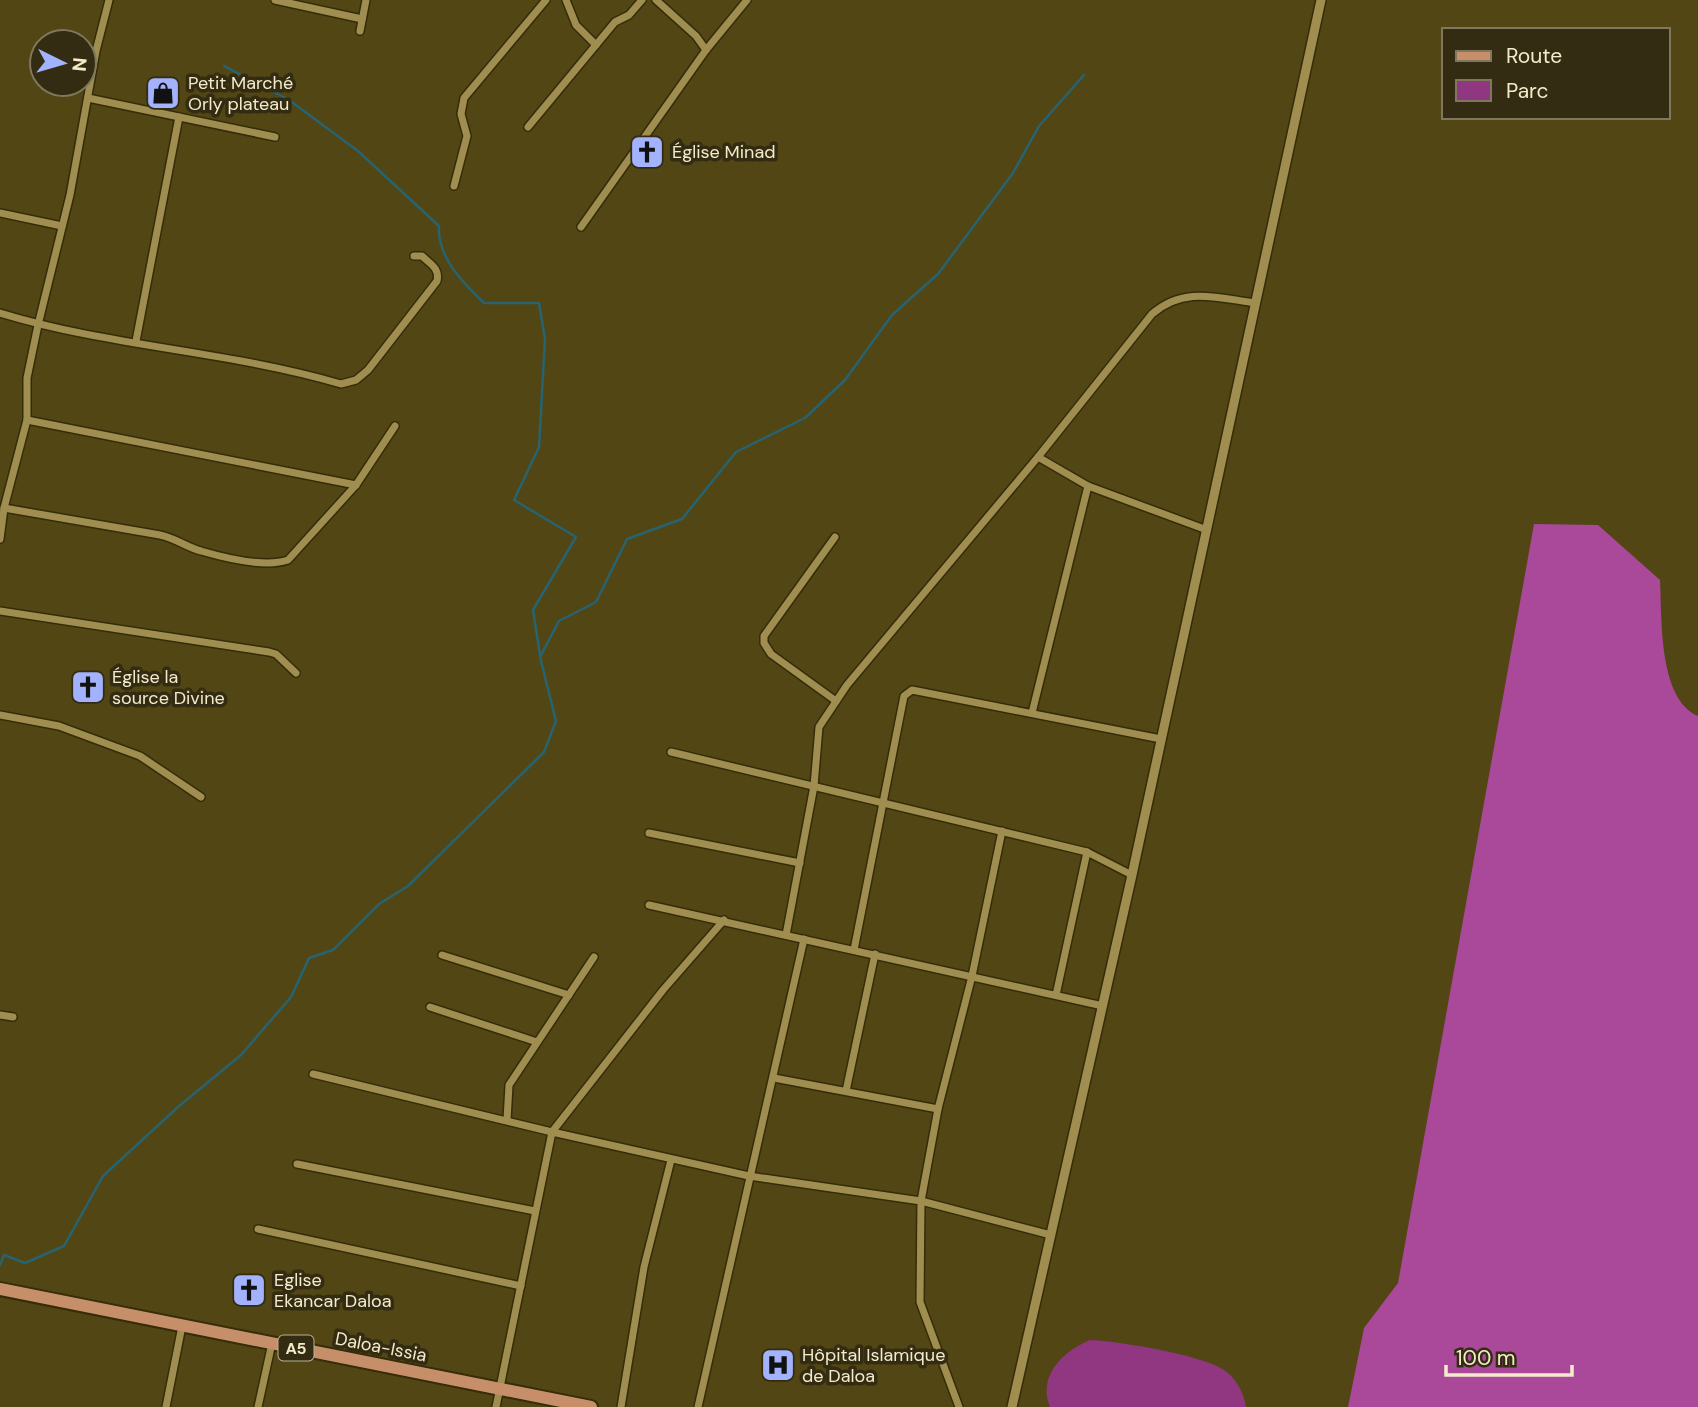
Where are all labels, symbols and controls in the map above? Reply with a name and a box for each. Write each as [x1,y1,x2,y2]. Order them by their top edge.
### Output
north arrow [28,28,98,98]
legend [1442,28,1670,119]
text: Route [1506,42,1562,70]
text: N [66,56,92,72]
place label: Petit Marché Orly plateau [188,71,293,116]
shop icon: Petit Marché Orly plateau [144,74,182,112]
text: Parc [1506,77,1549,105]
church icon: Église Minad [628,133,666,171]
place label: Église Minad [672,140,775,164]
place label: Église la source Divine [112,665,225,710]
church icon: Église la source Divine [69,668,107,706]
place label: Eglise Ekancar Daloa [274,1268,392,1313]
church icon: Eglise Ekancar Daloa [230,1271,268,1309]
street label: Daloa-Issia [333,1326,429,1368]
scale bar [1446,1334,1572,1378]
road number: A5 [278,1336,314,1360]
place label: Hôpital Islamique de Daloa [802,1343,945,1388]
text: 100 m [1456,1344,1516,1372]
hospital icon: Hôpital Islamique de Daloa [759,1346,797,1384]

